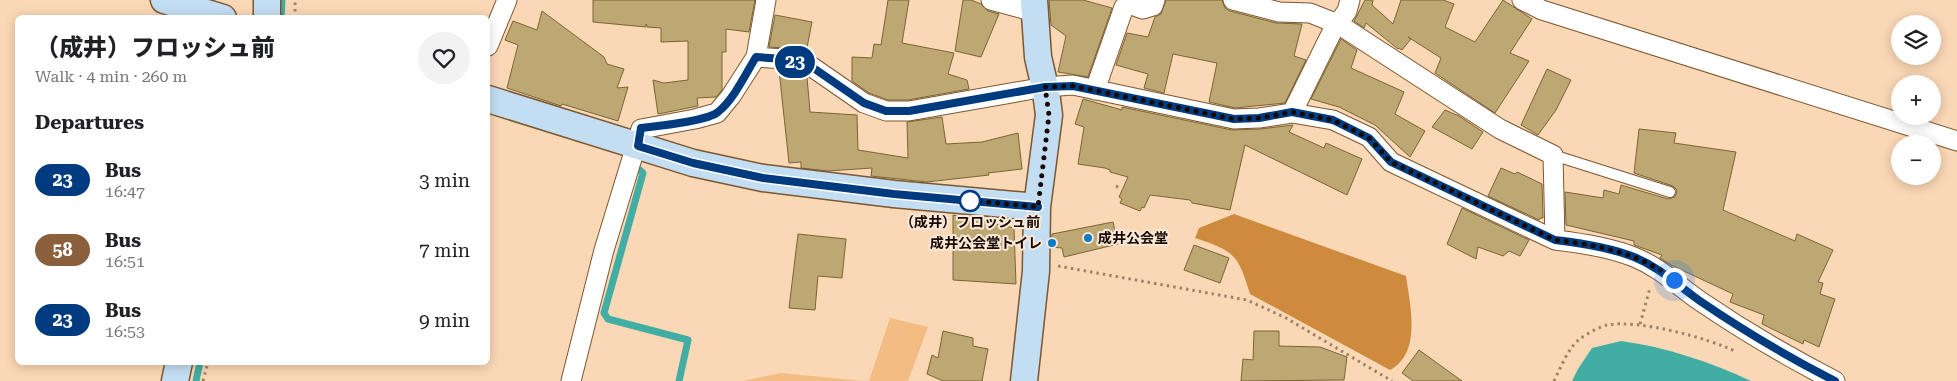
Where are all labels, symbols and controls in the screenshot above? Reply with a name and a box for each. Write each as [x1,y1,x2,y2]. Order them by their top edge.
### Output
map controls [1891,15,1941,185]
button: layers [1891,15,1941,65]
button: heart [418,32,470,84]
text: （成井）フロッシュ前 [35,34,275,62]
line badge: 23 [772,46,818,78]
text: 23 [785,51,805,72]
text: Walk · 4 min · 260 m [35,67,187,86]
button: + [1891,75,1941,125]
text: Departures [35,111,144,134]
button: − [1891,135,1941,185]
text: Bus [105,159,141,182]
text: 23 [52,169,73,190]
text: 3 min [419,169,470,192]
text: 16:47 [105,182,145,201]
marker: （成井）フロッシュ前 [959,190,981,212]
place label: （成井）フロッシュ前 [900,214,1040,230]
text: Bus [105,229,141,252]
place label: 成井公会堂 [1098,230,1168,246]
marker: 成井公会堂 [1082,232,1094,244]
place label: 成井公会堂トイレ [930,235,1042,251]
marker: 成井公会堂トイレ [1046,237,1058,249]
text: 58 [52,239,73,260]
text: 7 min [419,239,470,262]
text: 16:51 [105,252,145,271]
your location [1662,268,1687,293]
text: Bus [105,299,141,322]
text: 23 [52,309,73,330]
text: 9 min [419,309,470,332]
text: 16:53 [105,322,145,341]

